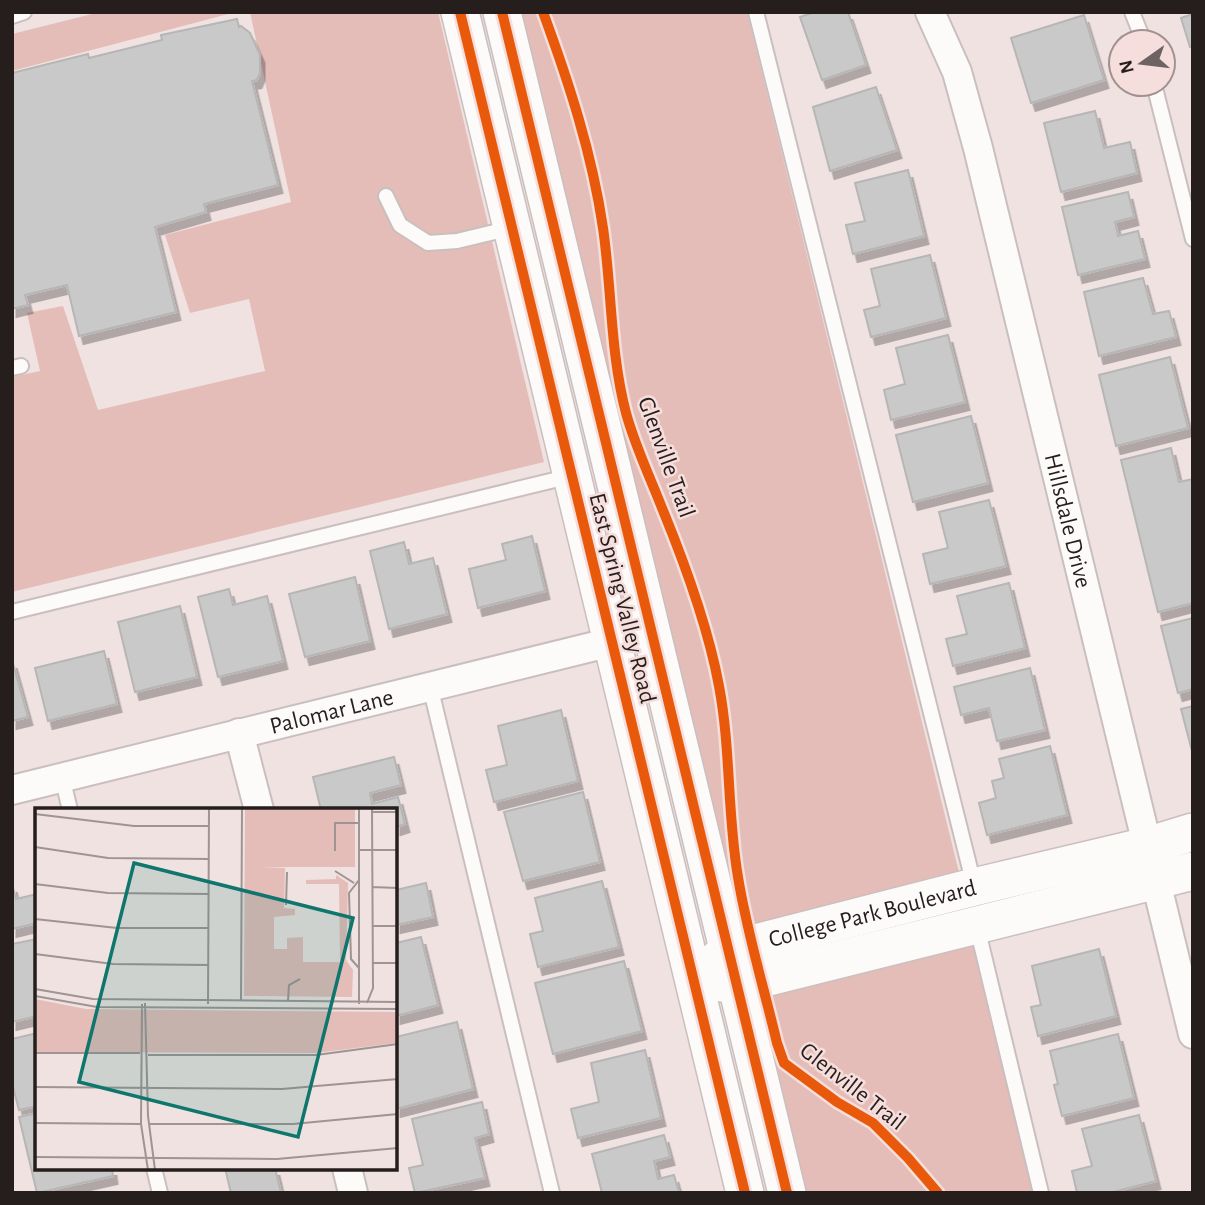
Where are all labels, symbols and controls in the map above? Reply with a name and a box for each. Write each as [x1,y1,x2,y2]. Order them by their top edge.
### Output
north arrow [1107,28,1177,98]
text: N [1116,58,1138,75]
street label: Glenville Trail [633,394,699,521]
street label: Hillsdale Drive [1040,451,1095,590]
street label: East Spring Valley Road [584,491,660,706]
street label: Palomar Lane [267,685,396,739]
inset map [35,808,397,1170]
street label: College Park Boulevard [766,876,979,952]
street label: Glenville Trail [795,1038,910,1135]

